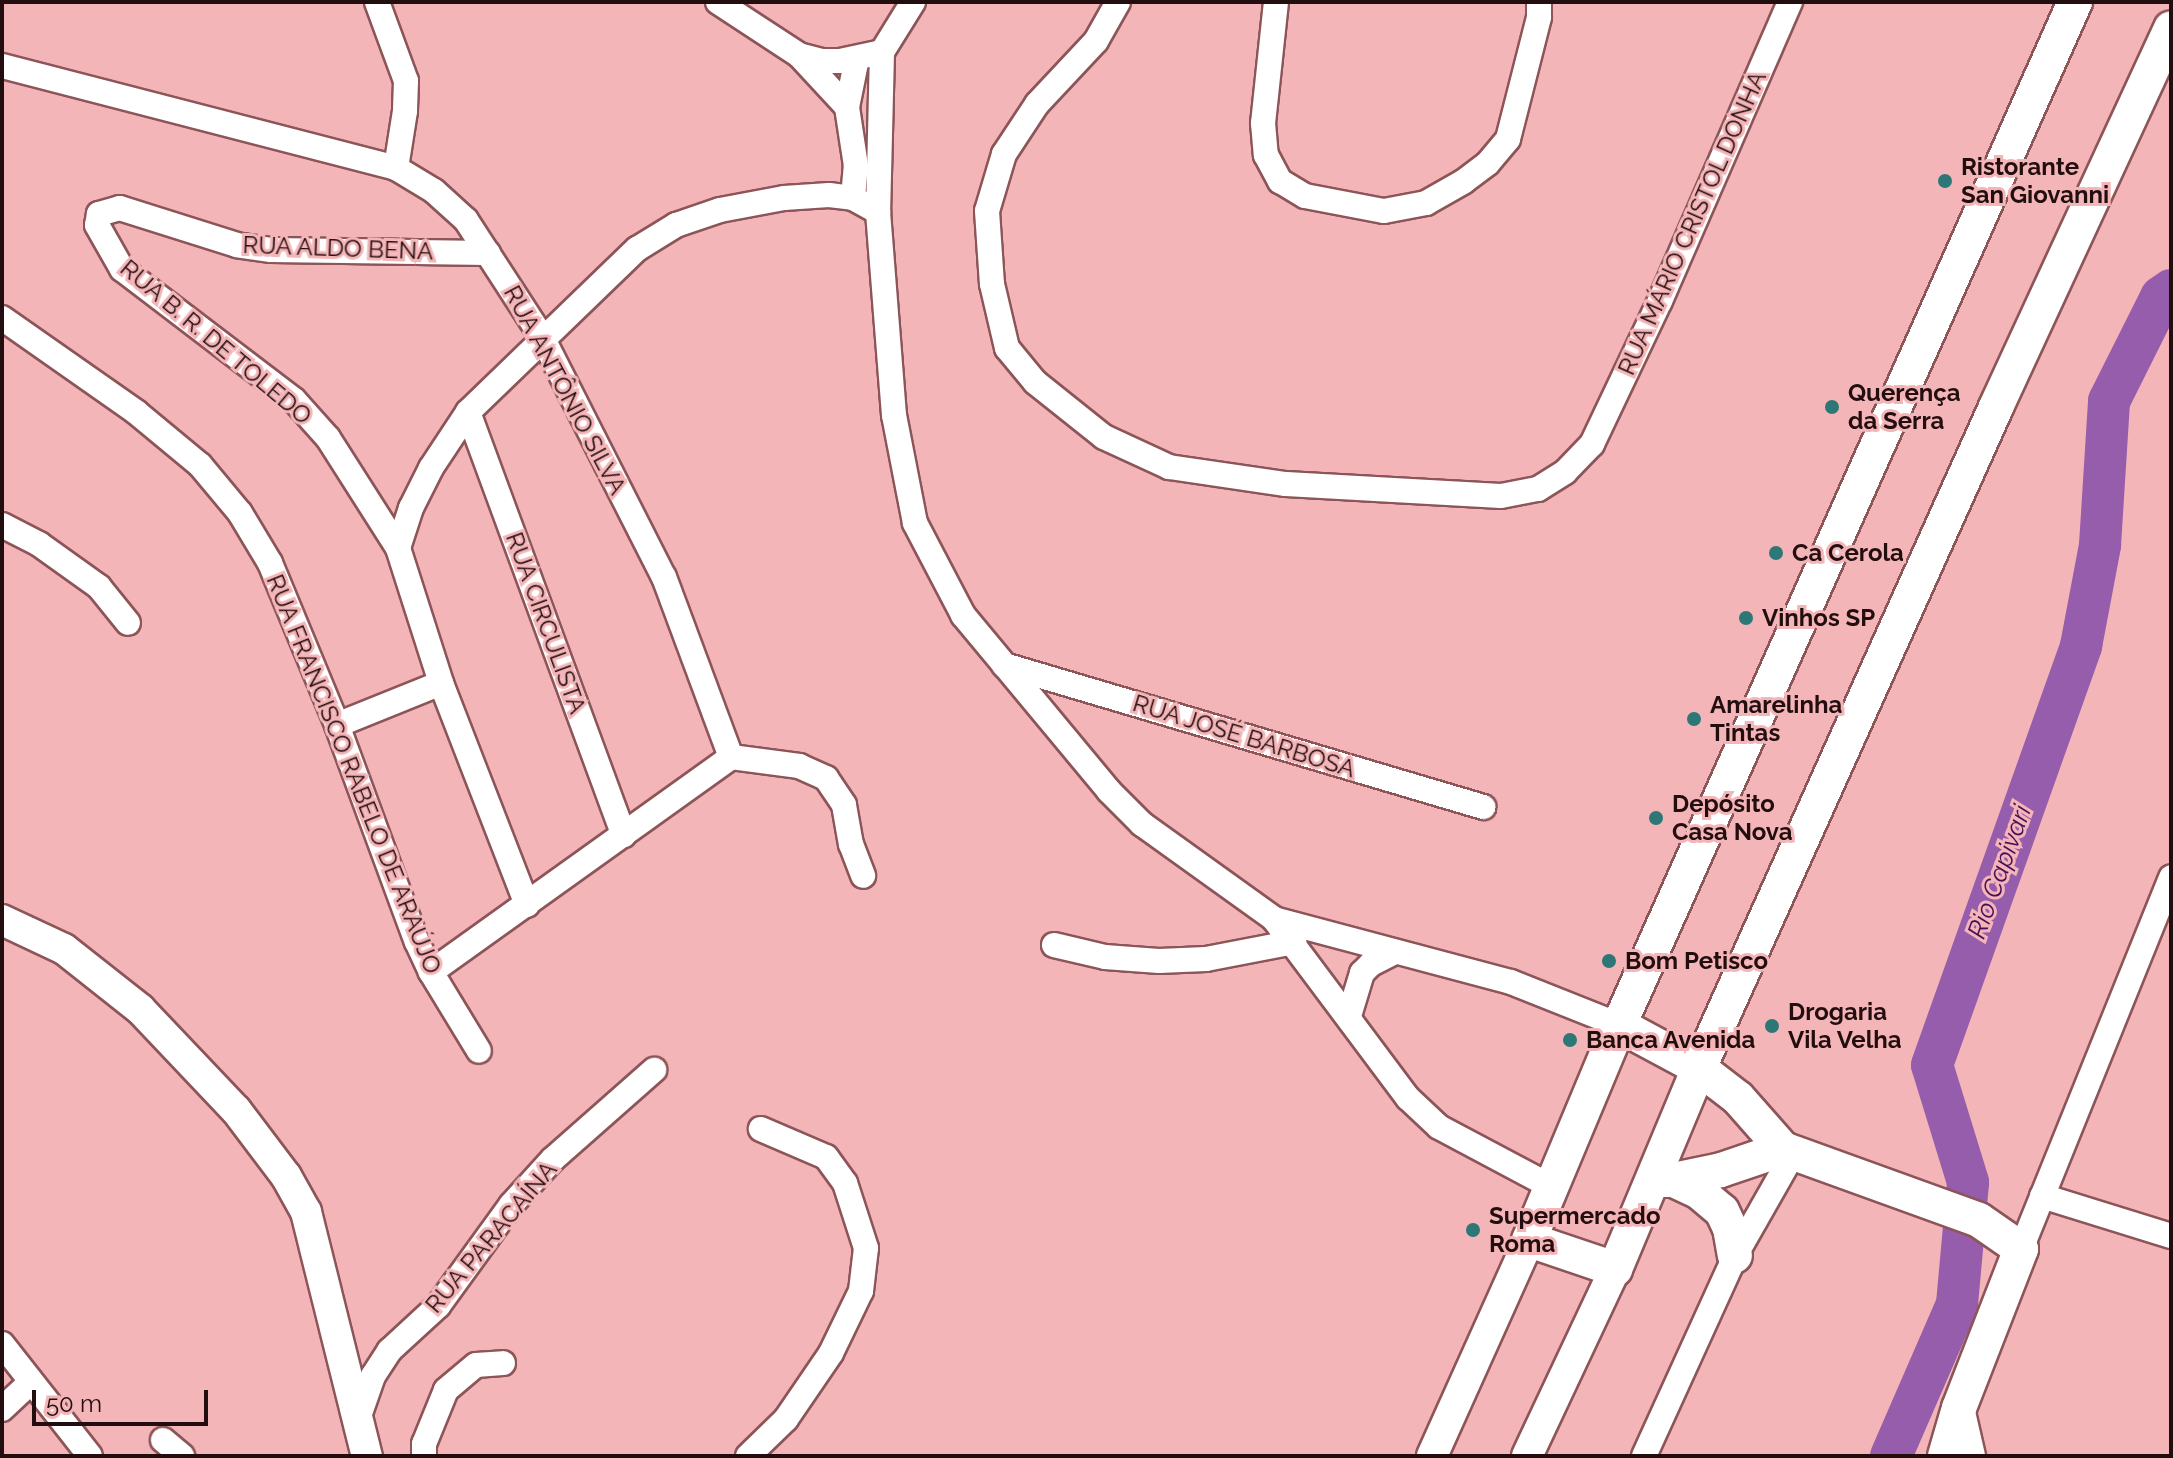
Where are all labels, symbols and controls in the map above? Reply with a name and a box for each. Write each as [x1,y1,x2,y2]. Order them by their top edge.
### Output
street label: RUA MÁRIO CRISTOL DONHA [1612,66,1772,380]
place label: Ristorante San Giovanni [1961,153,2109,209]
marker: Ristorante San Giovanni [1936,172,1954,190]
street label: RUA ALDO BENA [241,230,435,266]
street label: RUA B. R. DE TOLEDO [114,253,318,431]
street label: RUA ANTÔNIO SILVA [497,280,633,500]
place label: Querença da Serra [1848,379,1961,435]
marker: Querença da Serra [1823,398,1841,416]
street label: RUA CIRCULISTA [500,528,592,718]
place label: Ca Cerola [1792,539,1904,567]
marker: Ca Cerola [1767,544,1785,562]
street label: RUA FRANCISCO RABELO DE ARAÚJO [260,570,448,978]
place label: Vinhos SP [1762,604,1875,632]
marker: Vinhos SP [1737,609,1755,627]
street label: RUA JOSÉ BARBOSA [1129,688,1359,784]
place label: Amarelinha Tintas [1710,691,1842,747]
marker: Amarelinha Tintas [1685,710,1703,728]
place label: Depósito Casa Nova [1672,790,1792,846]
water label: Rio Capivari [1962,801,2038,943]
marker: Depósito Casa Nova [1647,809,1665,827]
place label: Bom Petisco [1625,947,1768,975]
marker: Bom Petisco [1600,952,1618,970]
place label: Drogaria Vila Velha [1788,998,1902,1054]
marker: Drogaria Vila Velha [1763,1017,1781,1035]
place label: Banca Avenida [1586,1026,1756,1054]
marker: Banca Avenida [1561,1031,1579,1049]
street label: RUA PARACAÍNA [419,1155,563,1319]
place label: Supermercado Roma [1489,1202,1661,1258]
marker: Supermercado Roma [1464,1221,1482,1239]
scale bar [36,1374,212,1424]
text: 50 m [46,1389,102,1418]

